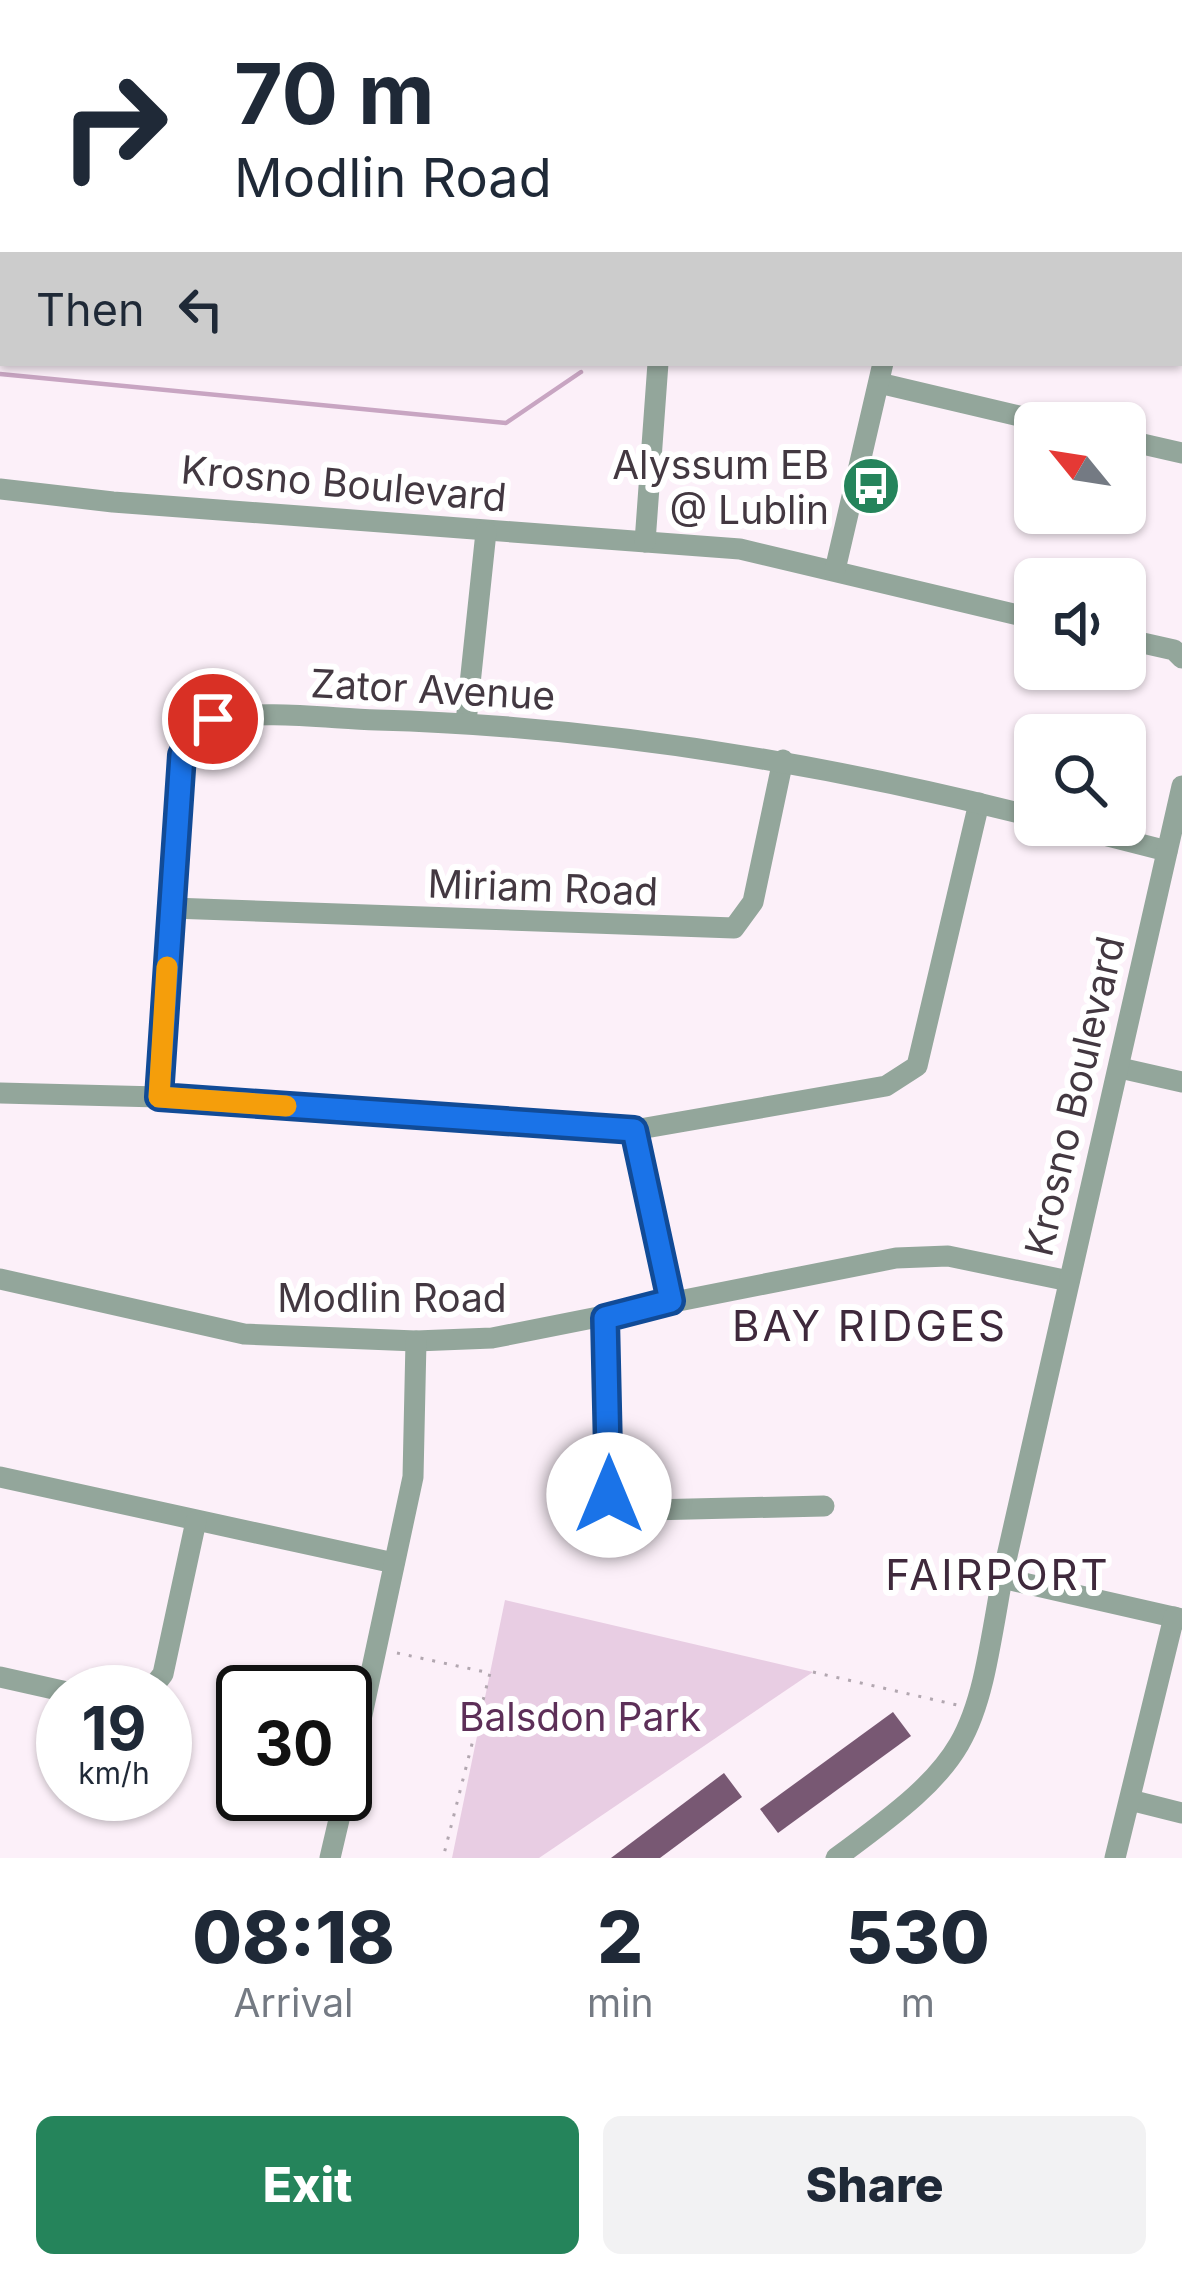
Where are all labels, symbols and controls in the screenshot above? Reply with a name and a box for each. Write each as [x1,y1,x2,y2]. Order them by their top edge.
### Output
text: 70 m [234,43,435,144]
icon: right [36,48,192,204]
text: Modlin Road [234,145,552,210]
icon: left [168,276,234,342]
text: Then [36,282,144,337]
north arrow [1014,402,1146,534]
map controls [1014,402,1146,846]
place label: Alyssum EB @ Lublin [612,441,829,533]
street label: Krosno Boulevard [179,445,509,521]
bus stop icon: Alyssum EB @ Lublin [840,455,902,517]
button: sound [1014,558,1146,690]
street label: Zator Avenue [310,659,556,719]
pin [162,668,264,770]
icon: arrive [180,686,246,752]
button: search [1014,714,1146,846]
street label: Miriam Road [427,859,659,915]
street label: Krosno Boulevard [1014,932,1134,1260]
street label: Modlin Road [277,1274,507,1321]
district label: BAY RIDGES [732,1300,1008,1351]
position arrow [546,1432,672,1558]
district label: FAIRPORT [885,1549,1111,1600]
speed limit sign: 30 [216,1665,372,1821]
text: 19 [82,1692,146,1764]
park label: Balsdon Park [459,1693,701,1740]
text: km/h [78,1755,150,1791]
text: 08:18 [192,1893,395,1980]
text: 2 [597,1893,643,1980]
text: 530 [846,1893,990,1980]
text: Arrival [233,1979,353,2026]
text: min [587,1979,654,2026]
text: m [901,1979,935,2026]
button: Exit [36,2116,579,2254]
button: Share [603,2116,1146,2254]

